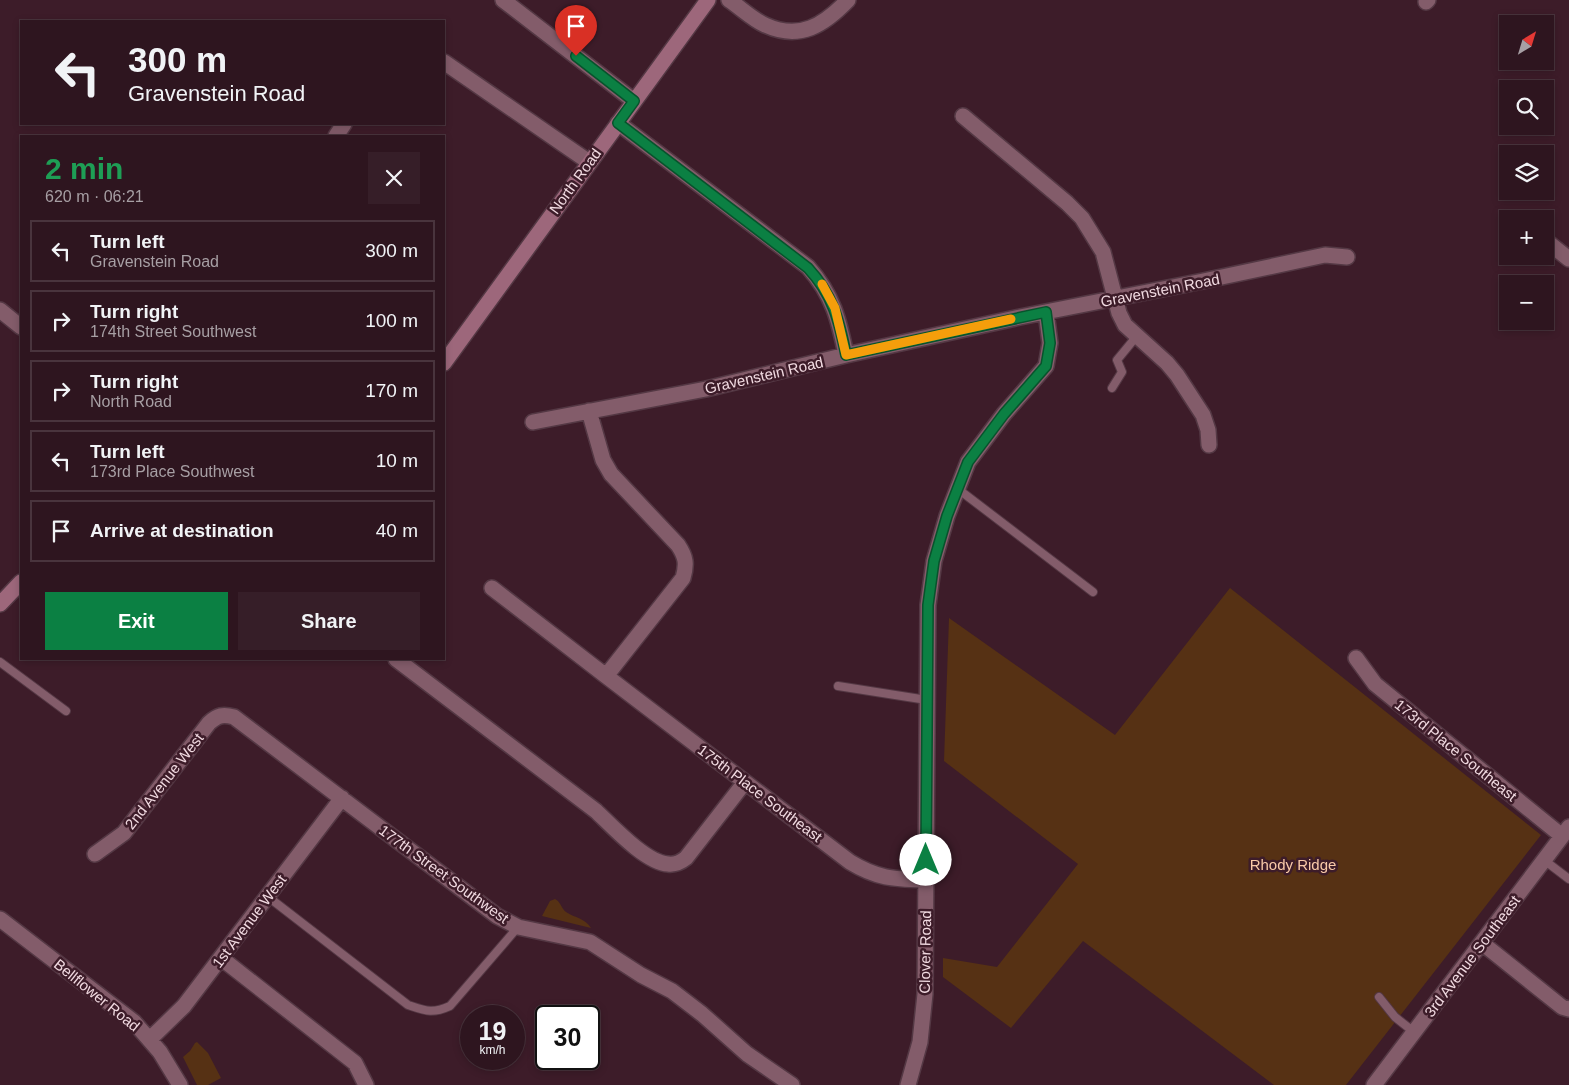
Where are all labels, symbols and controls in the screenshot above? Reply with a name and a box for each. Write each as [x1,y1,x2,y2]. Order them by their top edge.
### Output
pin [555,5,597,56]
icon: arrive [562,12,590,40]
north arrow [1499,15,1554,70]
map controls [1499,15,1554,330]
icon: left [45,40,110,105]
text: 300 m [128,40,227,79]
button: search [1499,80,1554,135]
text: Gravenstein Road [128,81,305,106]
street label: North Road [546,145,604,217]
button: layers [1499,145,1554,200]
text: 2 min [45,152,123,185]
button: close [368,152,420,204]
text: 620 m · 06:21 [45,188,144,205]
button: + [1499,210,1554,265]
text: Turn left [90,231,165,252]
icon: left [47,237,75,265]
text: 300 m [365,240,418,261]
text: Gravenstein Road [90,253,219,270]
street label: Gravenstein Road [1099,270,1221,310]
button: − [1499,275,1554,330]
text: Turn right [90,301,178,322]
icon: right [47,307,75,335]
text: 100 m [365,310,418,331]
text: 174th Street Southwest [90,323,256,340]
street label: Gravenstein Road [703,353,825,397]
text: Turn right [90,371,178,392]
icon: right [47,377,75,405]
text: 170 m [365,380,418,401]
text: North Road [90,393,172,410]
text: Turn left [90,441,165,462]
icon: left [47,447,75,475]
text: 10 m [376,450,418,471]
text: 173rd Place Southwest [90,463,255,480]
icon: arrive [47,517,75,545]
text: Arrive at destination [90,520,274,541]
text: 40 m [376,520,418,541]
button: Exit [45,592,228,650]
button: Share [238,592,420,650]
street label: 173rd Place Southeast [1392,696,1521,805]
street label: 2nd Avenue West [121,729,207,832]
street label: 175th Place Southeast [695,741,826,846]
street label: 177th Street Southwest [376,821,513,927]
position arrow [899,833,951,885]
park label: Rhody Ridge [1250,856,1336,873]
street label: 1st Avenue West [209,870,290,971]
street label: 3rd Avenue Southeast [1421,891,1524,1020]
street label: Clover Road [916,910,934,994]
street label: Bellflower Road [51,955,143,1035]
speed limit sign: 30 [535,1005,600,1070]
text: 19 [479,1017,506,1045]
text: km/h [479,1043,506,1057]

